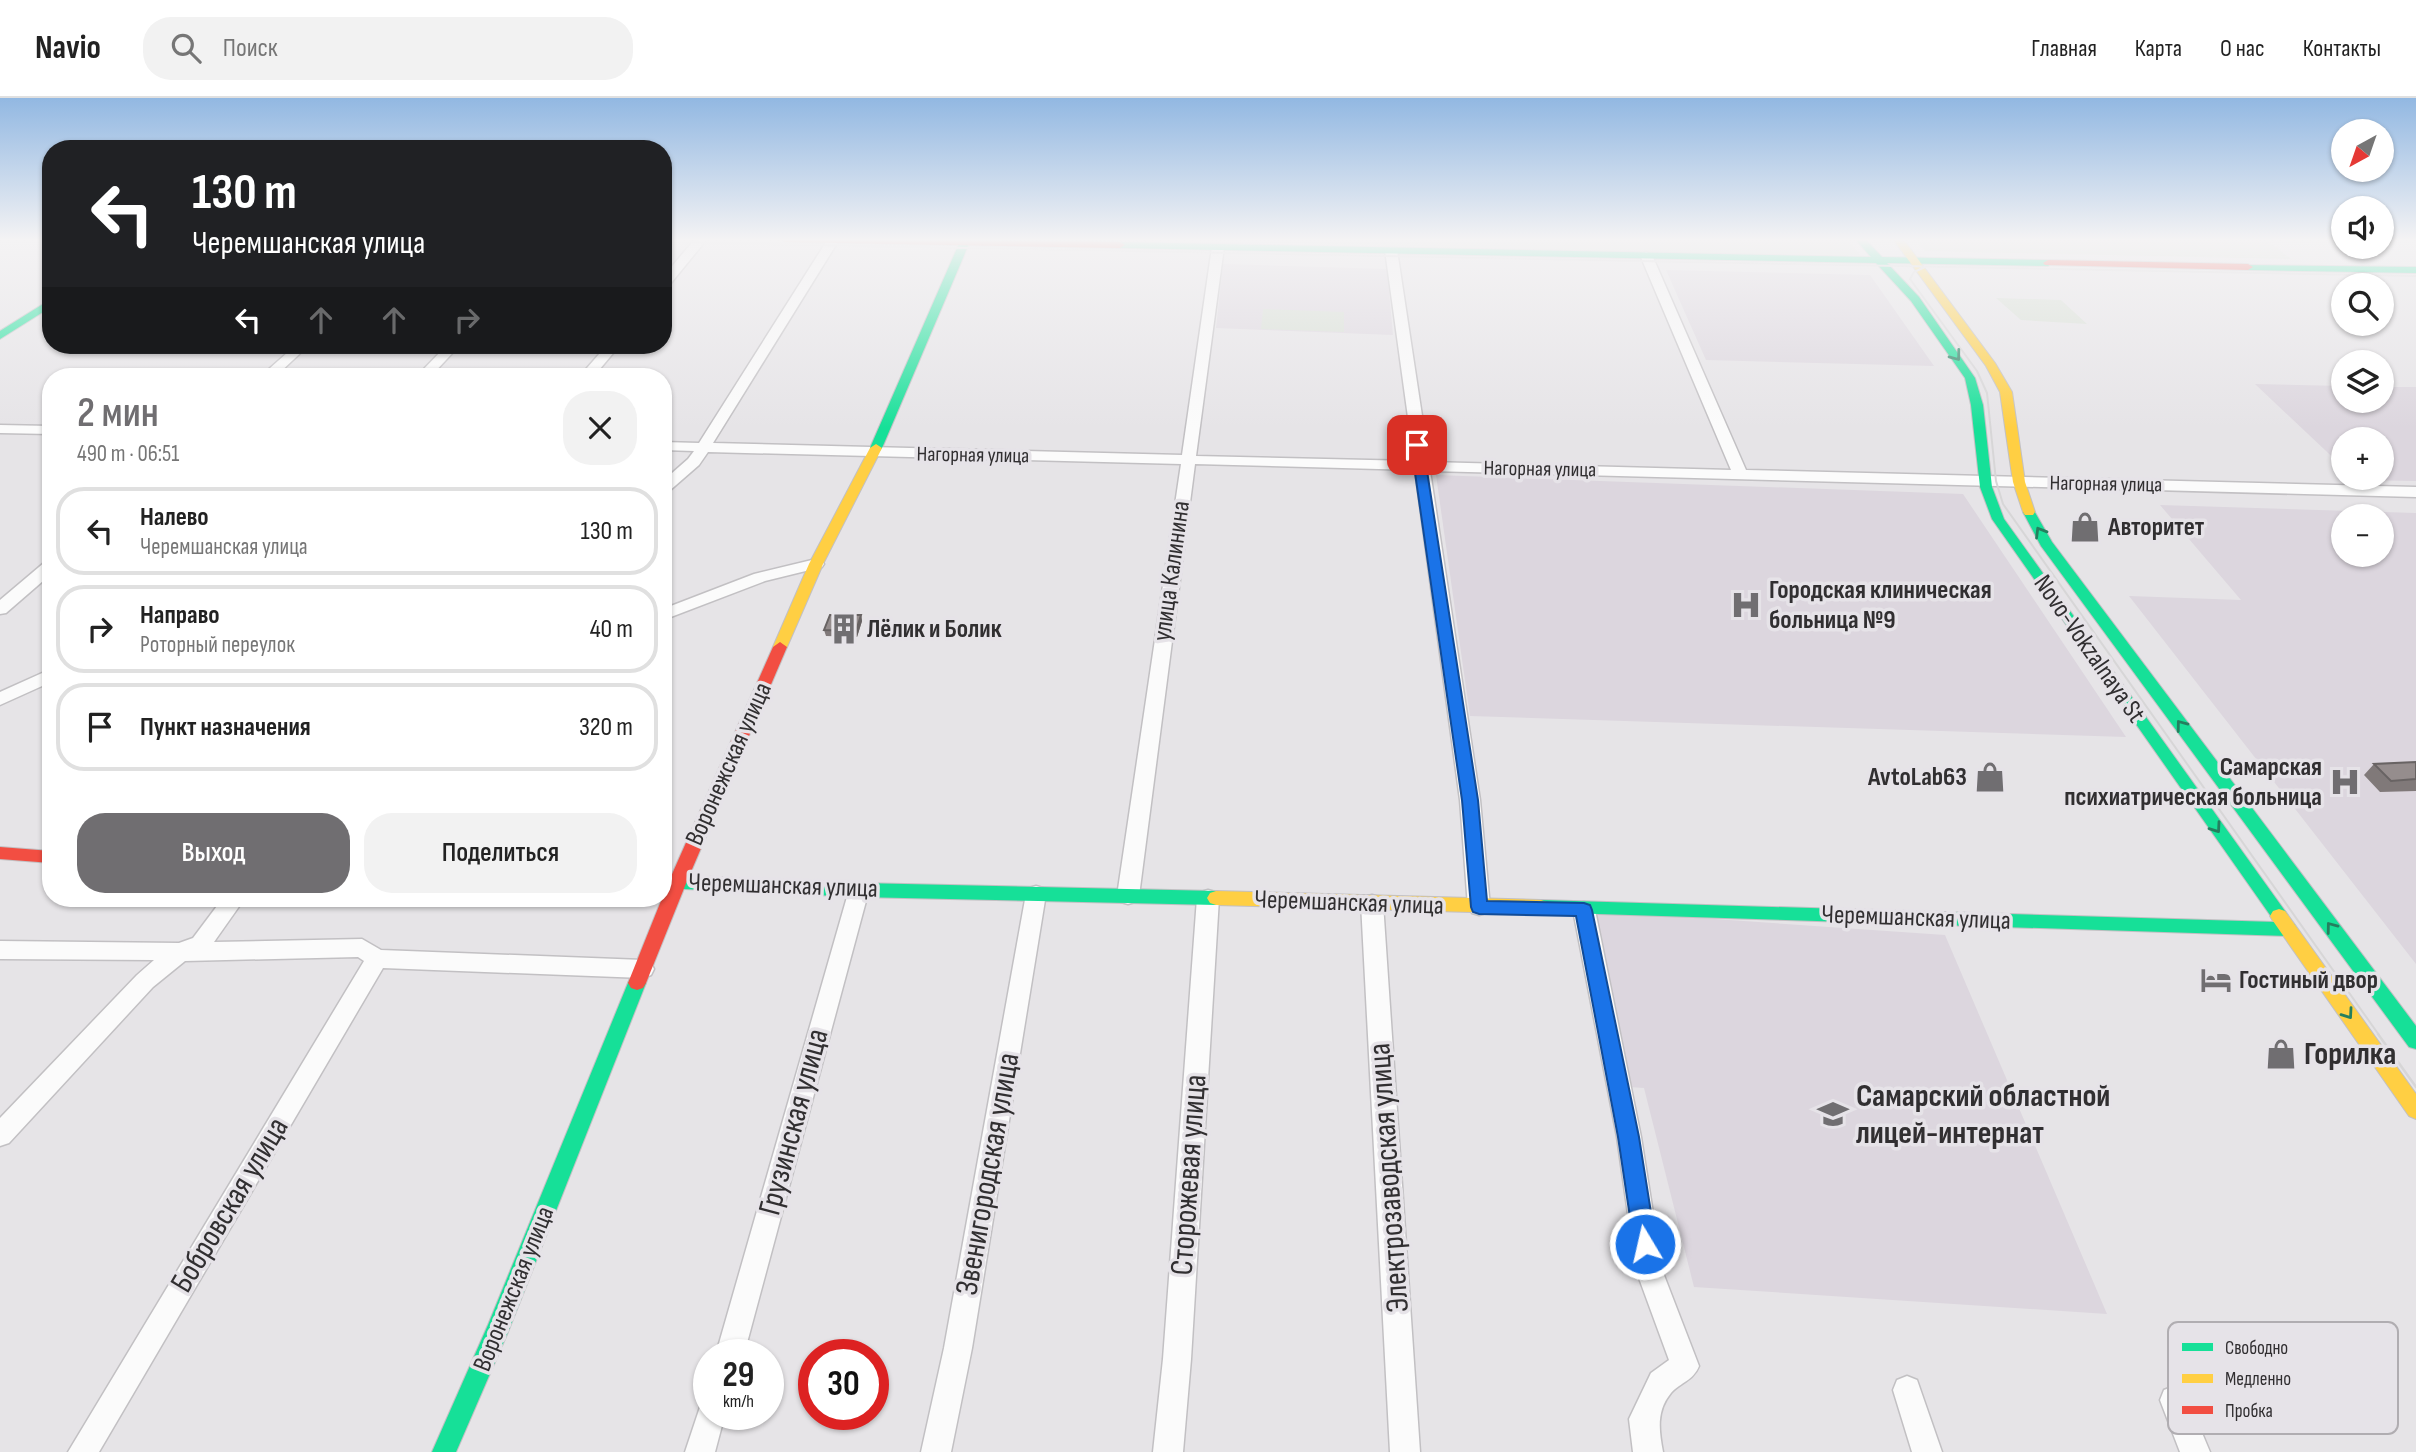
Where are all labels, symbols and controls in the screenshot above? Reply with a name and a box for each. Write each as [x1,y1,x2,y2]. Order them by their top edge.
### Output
search box [143,17,633,80]
text: Navio [35,28,101,68]
icon: search [167,29,205,67]
text: Поиск [223,33,278,64]
text: Главная [2031,34,2097,63]
text: Карта [2135,34,2182,63]
text: О нас [2220,34,2265,63]
text: Контакты [2303,34,2381,63]
north arrow [2331,119,2394,182]
map controls [2331,119,2394,567]
text: 130 m [192,164,297,223]
icon: left [77,168,168,259]
button: sound [2331,196,2394,259]
text: Черемшанская улица [192,224,425,263]
button: search [2331,273,2394,336]
icon: left [229,301,267,339]
icon: ahead [302,301,340,339]
icon: ahead [375,301,413,339]
icon: right [448,301,486,339]
one-way arrow [1947,348,1960,361]
button: layers [2331,350,2394,413]
text: 2 мин [77,388,159,439]
button: close [563,391,637,465]
pin [1387,415,1447,475]
icon: arrive [1398,426,1436,464]
button: + [2331,427,2394,490]
text: 490 m · 06:51 [77,440,179,468]
street label: Нагорная улица [917,442,1029,468]
street label: Нагорная улица [1484,456,1596,482]
street label: Нагорная улица [2050,471,2162,497]
street label: улица Калинина [1147,499,1197,643]
text: Налево [140,502,209,533]
button: − [2331,504,2394,567]
shop icon: Авторитет [2068,510,2102,544]
icon: left [81,512,119,550]
place label: Авторитет [2107,512,2205,543]
text: 130 m [581,516,633,547]
one-way arrow [2035,526,2048,539]
text: Черемшанская улица [140,533,308,561]
street label: Novo-Vokzalnaya St [2027,569,2151,729]
place label: Городская клиническая больница №9 [1769,575,1992,636]
hospital icon: Городская клиническая больница №9 [1729,588,1763,622]
text: Направо [140,600,219,631]
icon: right [81,610,119,648]
building icon: Лёлик и Болик [827,612,861,646]
text: 40 m [590,614,633,645]
place label: Лёлик и Болик [867,614,1002,645]
text: Роторный переулок [140,631,295,659]
street label: Воронежская улица [679,678,779,850]
icon: arrive [81,708,119,746]
text: Пункт назначения [140,712,311,743]
text: 320 m [579,712,633,743]
one-way arrow [2177,720,2190,732]
place label: Самарская психиатрическая больница [2064,752,2322,813]
shop icon: AvtoLab63 [1973,760,2007,794]
place label: AvtoLab63 [1867,762,1967,793]
hospital icon: Самарская психиатрическая больница [2328,765,2362,799]
button: Выход [77,813,350,893]
button: Поделиться [364,813,637,893]
one-way arrow [2208,820,2220,833]
street label: Черемшанская улица [688,867,878,905]
street label: Черемшанская улица [1254,884,1444,922]
street label: Черемшанская улица [1821,899,2011,937]
one-way arrow [2327,922,2340,935]
hotel icon: Гостиный двор [2199,963,2233,997]
place label: Гостиный двор [2239,965,2378,996]
one-way arrow [2340,1006,2352,1019]
street label: Грузинская улица [750,1025,838,1219]
place label: Горилка [2304,1035,2396,1074]
shop icon: Горилка [2264,1037,2298,1071]
street label: Электрозаводская улица [1360,1042,1418,1314]
street label: Звенигородская улица [947,1050,1029,1298]
street label: Сторожевая улица [1163,1073,1215,1277]
place label: Самарский областной лицей-интернат [1856,1077,2110,1153]
school or university icon: Самарский областной лицей-интернат [1816,1097,1850,1131]
street label: Бобровская улица [162,1110,298,1300]
street label: Воронежская улица [467,1202,561,1376]
position arrow [1608,1207,1682,1281]
legend [2168,1322,2398,1434]
text: Свободно [2225,1337,2288,1360]
speed limit sign: 30 [798,1339,889,1430]
text: 29 [723,1354,754,1397]
text: Медленно [2225,1368,2291,1391]
text: km/h [723,1391,754,1412]
text: Пробка [2225,1400,2273,1423]

